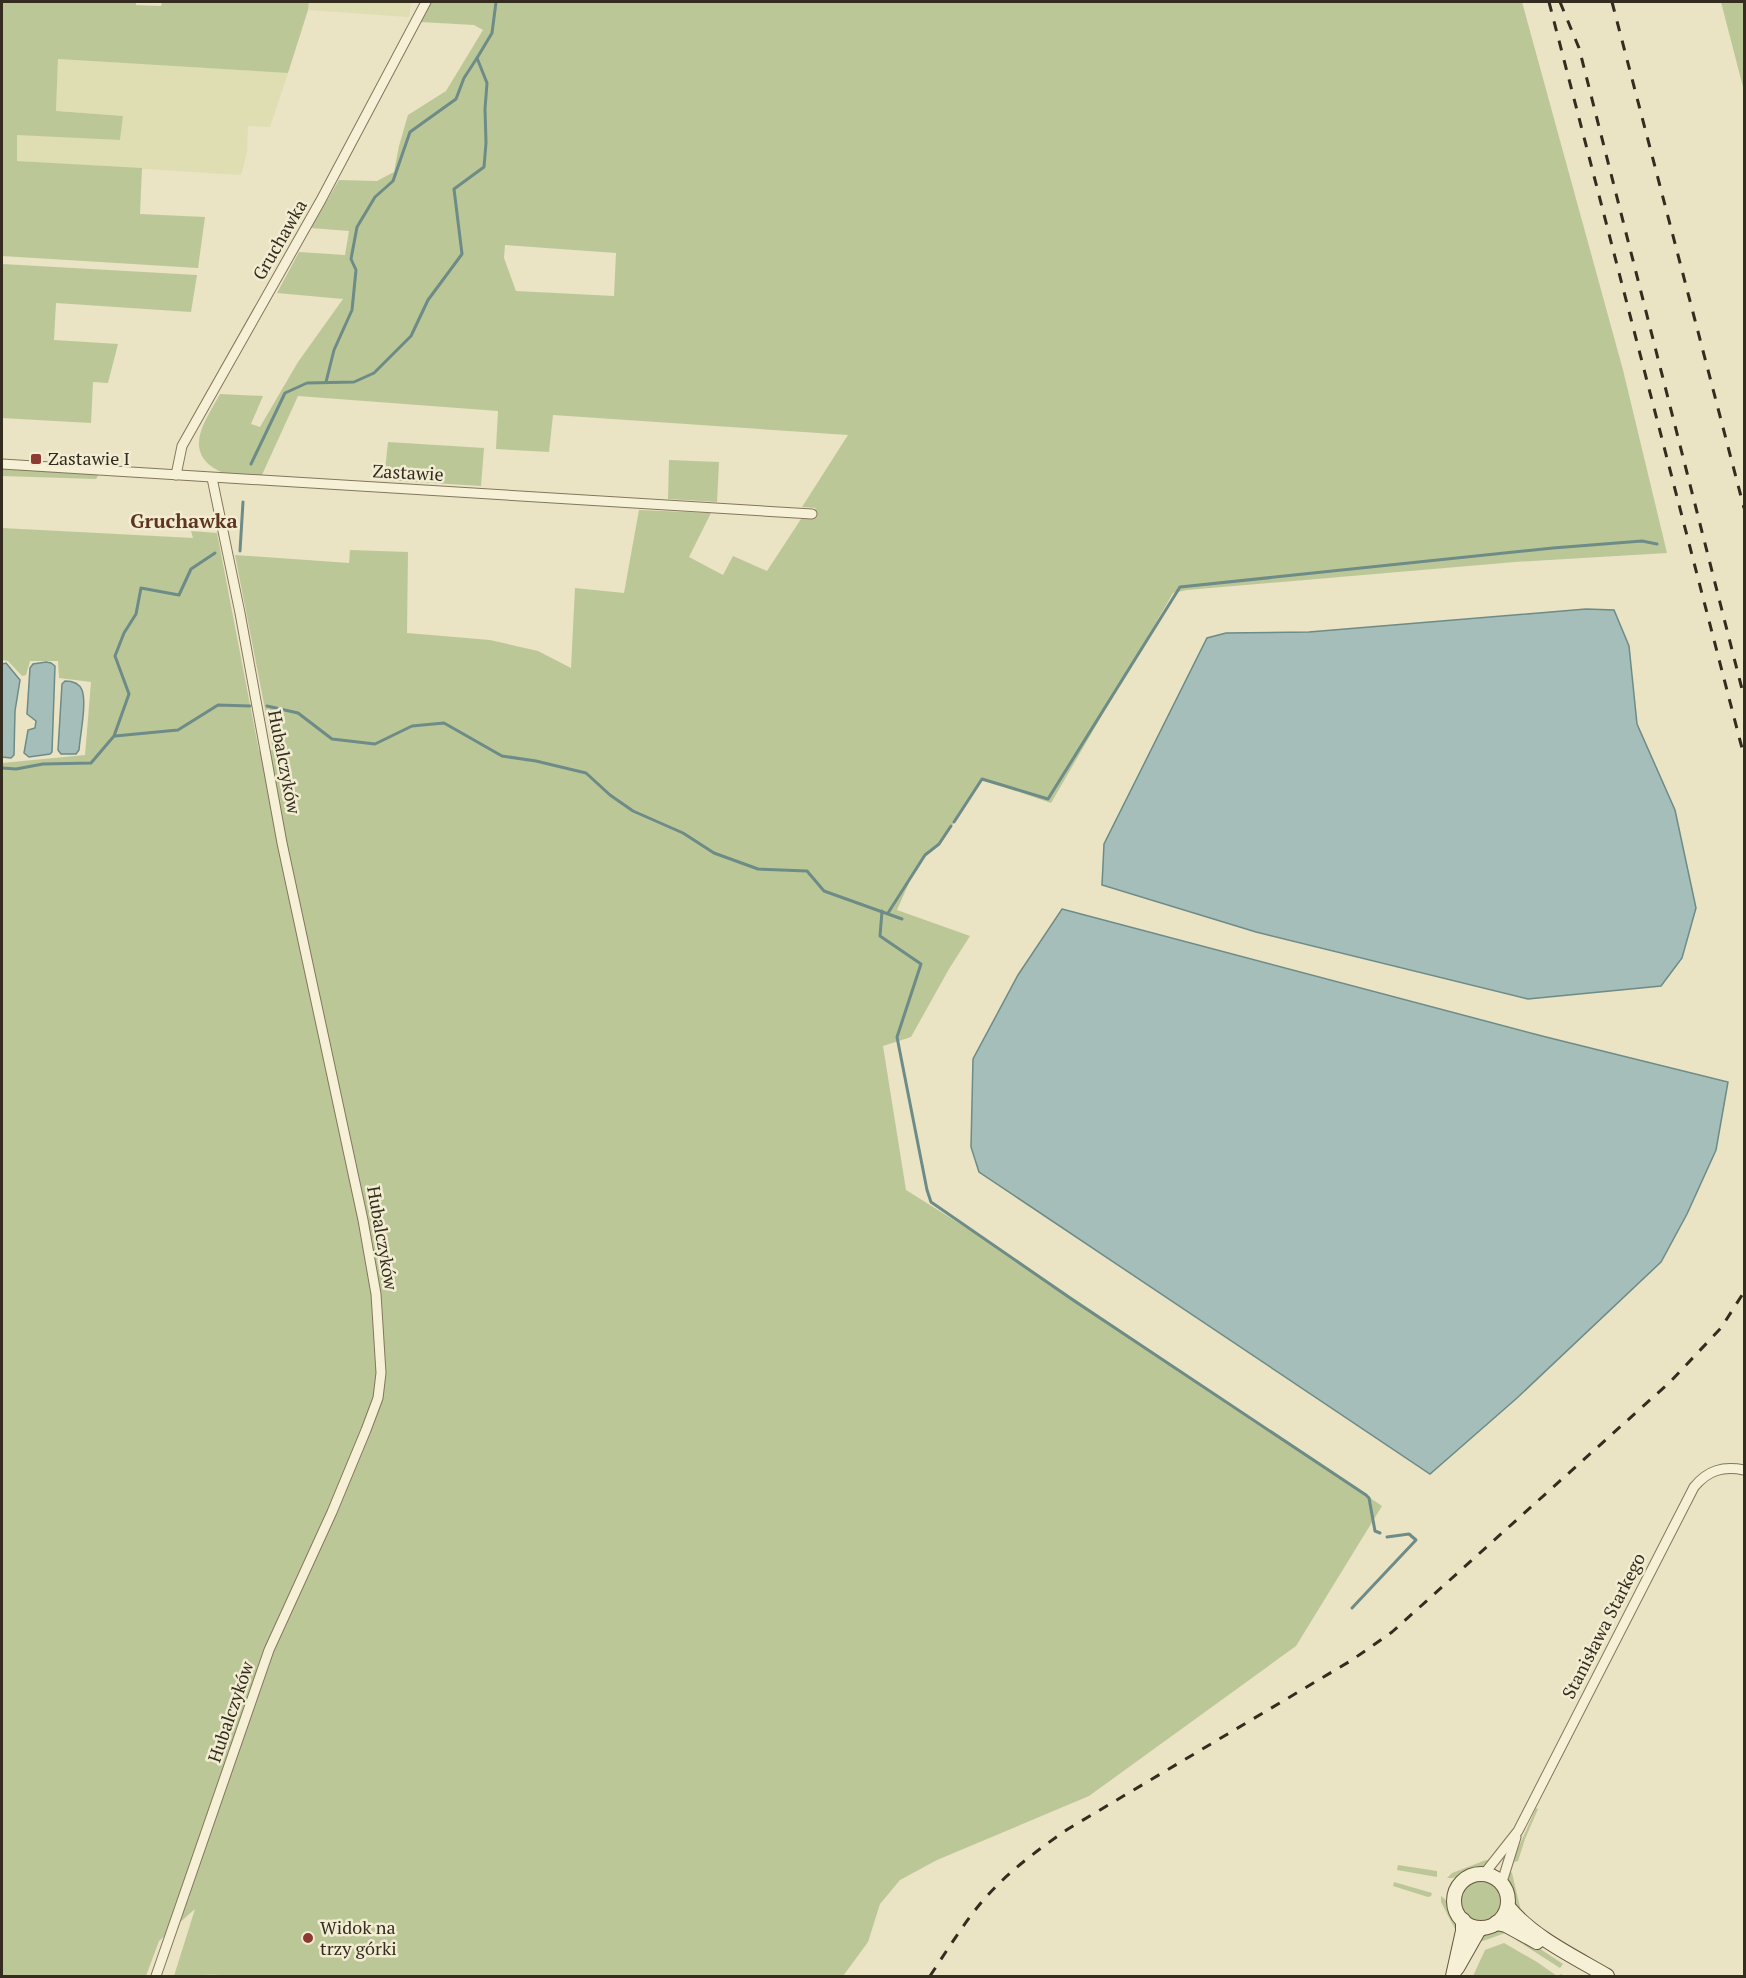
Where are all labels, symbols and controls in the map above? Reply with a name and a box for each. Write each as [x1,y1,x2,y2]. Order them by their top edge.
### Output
street label: Gruchawka [246,195,312,284]
place label: Zastawie I [48,446,130,470]
marker: Zastawie I [29,452,43,466]
street label: Zastawie [372,458,444,486]
district label: Gruchawka [130,507,238,534]
street label: Hubalczyków [263,708,307,817]
street label: Hubalczyków [362,1184,404,1293]
street label: Stanisława Starkego [1556,1548,1650,1703]
street label: Hubalczyków [202,1657,259,1765]
place label: Widok na trzy górki [320,1915,397,1960]
marker: Widok na trzy górki [301,1931,315,1945]

